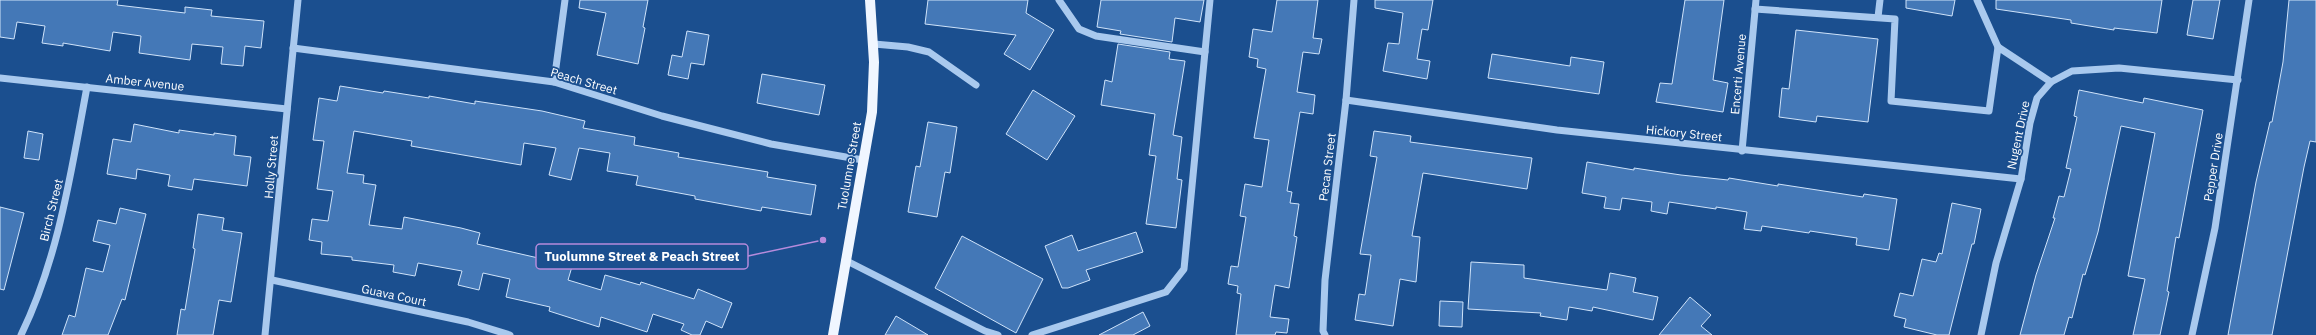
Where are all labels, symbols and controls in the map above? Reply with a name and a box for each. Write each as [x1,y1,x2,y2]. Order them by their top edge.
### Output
street label: Encerti Avenue [1727,33,1749,115]
street label: Peach Street [549,64,619,98]
street label: Amber Avenue [105,70,185,94]
street label: Nugent Drive [2003,99,2033,171]
street label: Tuolumne Street [834,121,864,211]
street label: Hickory Street [1645,122,1723,144]
street label: Pepper Drive [2200,131,2226,202]
street label: Pecan Street [1315,132,1339,202]
street label: Holly Street [261,135,281,199]
street label: Birch Street [36,177,66,243]
callout: Tuolumne Street & Peach Street [536,244,748,269]
text: Tuolumne Street & Peach Street [544,248,740,265]
street label: Guava Court [360,281,428,309]

